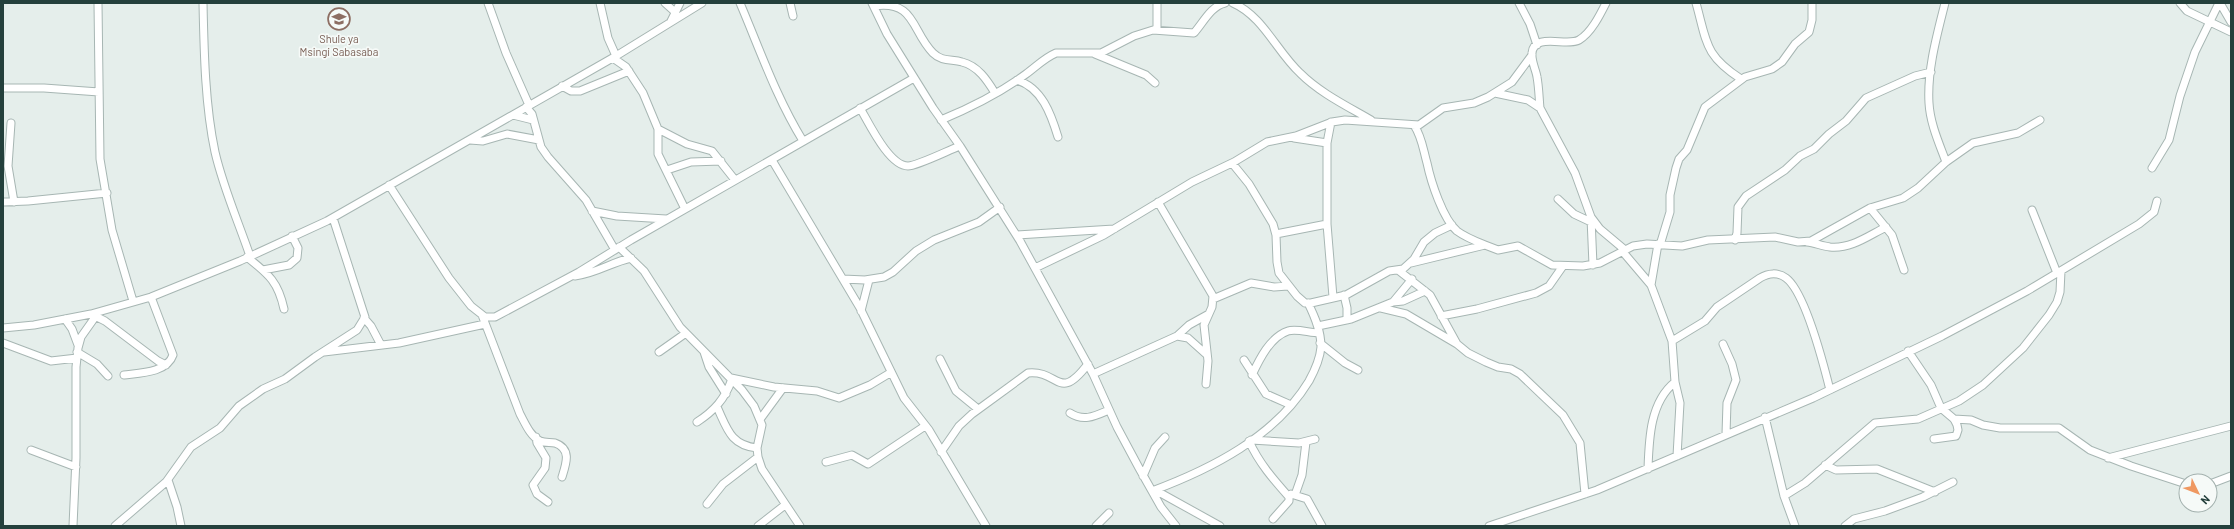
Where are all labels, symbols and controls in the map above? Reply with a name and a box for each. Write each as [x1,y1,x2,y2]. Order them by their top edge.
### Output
school or university icon: Shule ya Msingi Sabasaba [326,6,352,32]
place label: Shule ya Msingi Sabasaba [300,32,378,58]
north arrow [2178,473,2218,513]
text: N [2198,493,2213,507]

